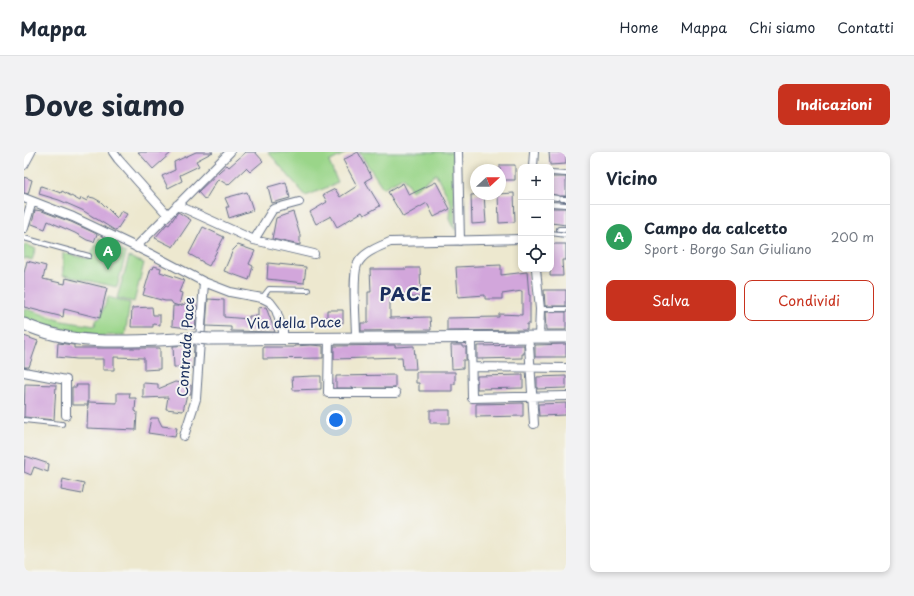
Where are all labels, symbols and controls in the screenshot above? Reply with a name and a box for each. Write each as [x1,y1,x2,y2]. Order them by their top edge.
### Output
text: Mappa [20,14,87,42]
text: Home [620,17,658,38]
text: Mappa [680,17,727,38]
text: Chi siamo [749,17,815,38]
text: Contatti [837,17,894,38]
text: Dove siamo [24,83,185,126]
button: Indicazioni [778,84,890,125]
north arrow [470,164,506,200]
map controls [518,164,554,272]
button: + [518,164,554,200]
text: Vicino [606,165,657,191]
button: − [518,200,554,236]
text: Campo da calcetto [644,216,787,239]
text: A [614,227,624,246]
text: 200 m [831,227,874,246]
button: locate [518,236,554,272]
pin: A [95,237,121,270]
text: Sport · Borgo San Giuliano [644,239,812,258]
district label: PACE [379,280,433,307]
button: Salva [606,280,736,321]
button: Condividi [744,280,874,321]
street label: Contrada Pace [172,296,199,398]
street label: Via della Pace [247,311,341,334]
your location [326,410,346,430]

